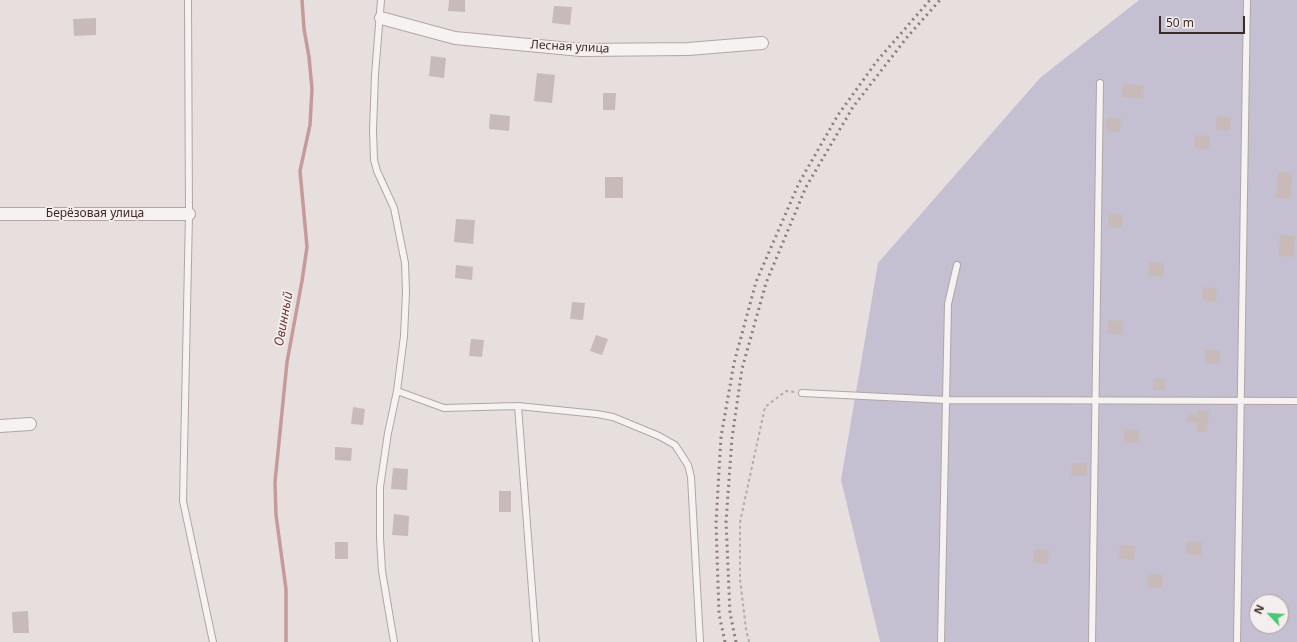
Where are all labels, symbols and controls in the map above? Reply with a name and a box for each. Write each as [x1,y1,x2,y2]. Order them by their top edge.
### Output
scale bar [1161,8,1247,34]
text: 50 m [1166,14,1194,31]
street label: Лесная улица [530,38,610,56]
street label: Берёзовая улица [46,207,144,221]
water label: Овинный [272,291,296,347]
north arrow [1249,594,1289,634]
text: N [1250,602,1267,616]

